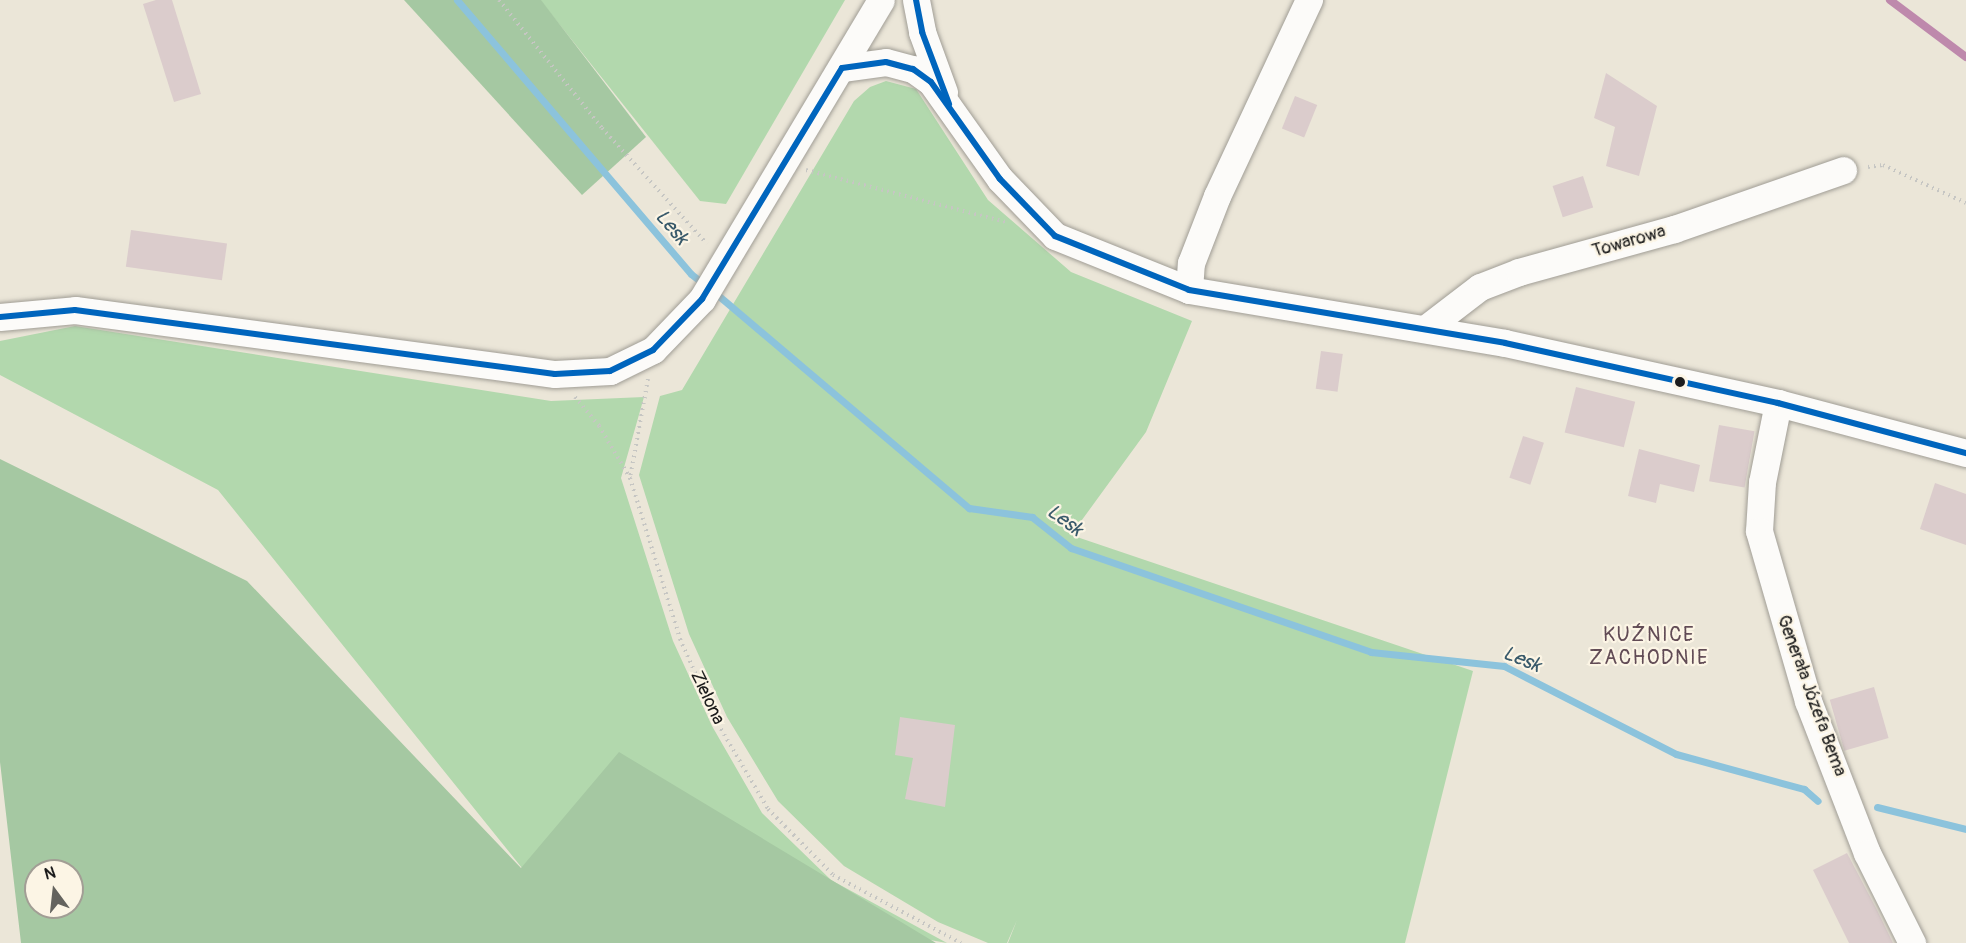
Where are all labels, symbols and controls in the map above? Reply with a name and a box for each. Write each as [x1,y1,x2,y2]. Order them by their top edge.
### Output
water label: Lesk [650,205,694,249]
street label: Towarowa [1590,221,1668,263]
unlabelled marker [1674,376,1686,388]
water label: Lesk [1042,499,1088,541]
street label: Generała Józefa Bema [1772,613,1850,779]
district label: KUŹNICE ZACHODNIE [1589,622,1709,669]
water label: Lesk [1500,641,1544,677]
street label: Zielona [685,668,729,728]
north arrow [24,859,84,919]
text: N [42,862,58,885]

